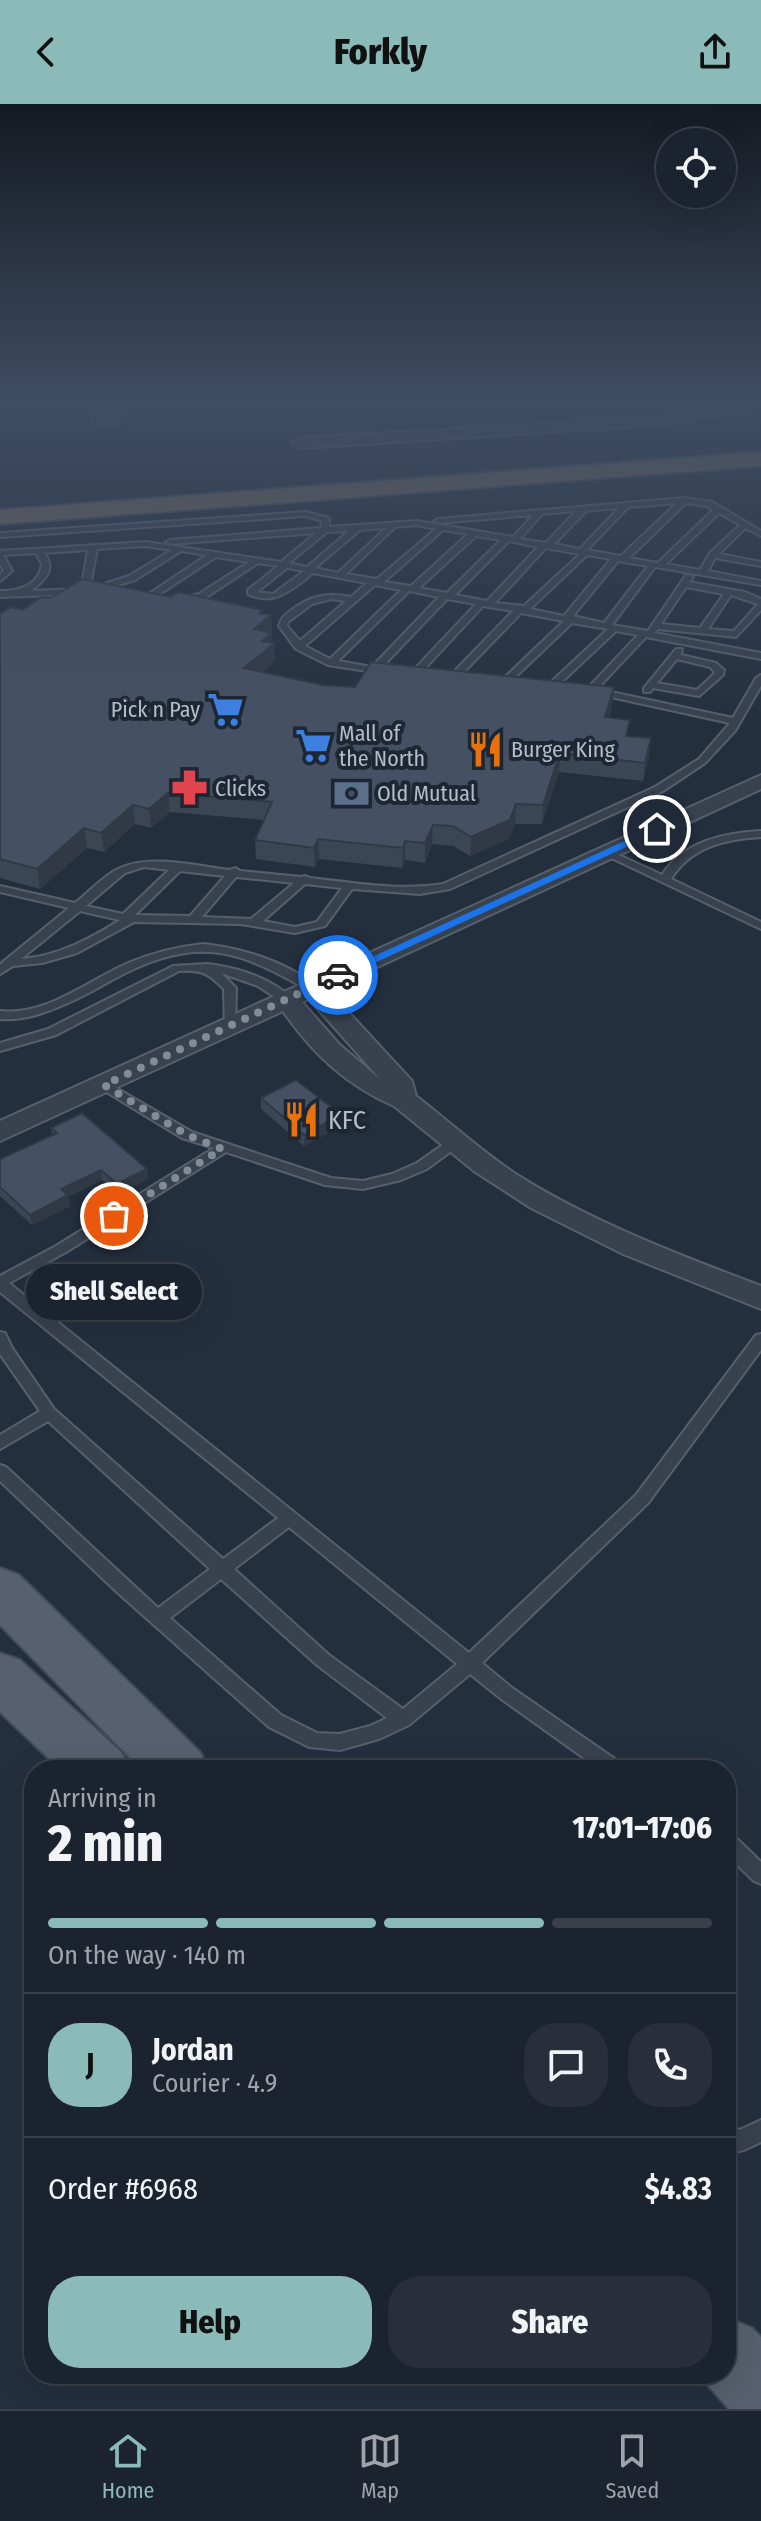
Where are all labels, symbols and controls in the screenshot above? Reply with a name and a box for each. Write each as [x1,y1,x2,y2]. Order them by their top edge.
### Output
icon: back [24,30,68,74]
text: Forkly [334,30,427,74]
icon: share [693,30,737,74]
map controls [656,128,736,208]
button: locate [656,128,736,208]
supermarket icon: Pick n Pay [207,690,245,728]
place label: Pick n Pay [111,696,200,723]
place label: Mall of the North [339,720,425,772]
supermarket icon: Mall of the North [294,727,332,765]
restaurant icon: Burger King [466,730,504,768]
place label: Burger King [511,736,615,763]
pharmacy icon: Clicks [170,769,208,807]
bank icon: Old Mutual [332,774,370,812]
place label: Clicks [215,775,266,802]
place label: Old Mutual [377,780,476,807]
pin [623,795,691,863]
icon: home [635,807,679,851]
courier [298,935,378,1015]
icon: car [316,953,360,997]
restaurant icon: KFC [283,1101,321,1139]
place label: KFC [328,1105,366,1136]
pin [80,1182,148,1250]
icon: bag [92,1194,136,1238]
callout: Shell Select [26,1264,202,1320]
text: Shell Select [50,1276,178,1307]
text: Arriving in [48,1783,157,1814]
text: 17:01–17:06 [572,1810,712,1846]
text: 2 min [48,1812,163,1875]
text: On the way · 140 m [48,1940,246,1971]
button: chat [524,2023,608,2107]
button: phone [628,2023,712,2107]
text: Jordan [152,2032,234,2068]
text: J [86,2047,94,2083]
text: Courier · 4.9 [152,2068,277,2099]
text: Order #6968 [48,2171,198,2207]
text: $4.83 [645,2171,712,2207]
button: Help [48,2276,372,2368]
button: Share [388,2276,712,2368]
tab: Home [102,2429,154,2504]
tab: Map [358,2429,402,2504]
tab: Saved [605,2429,659,2504]

